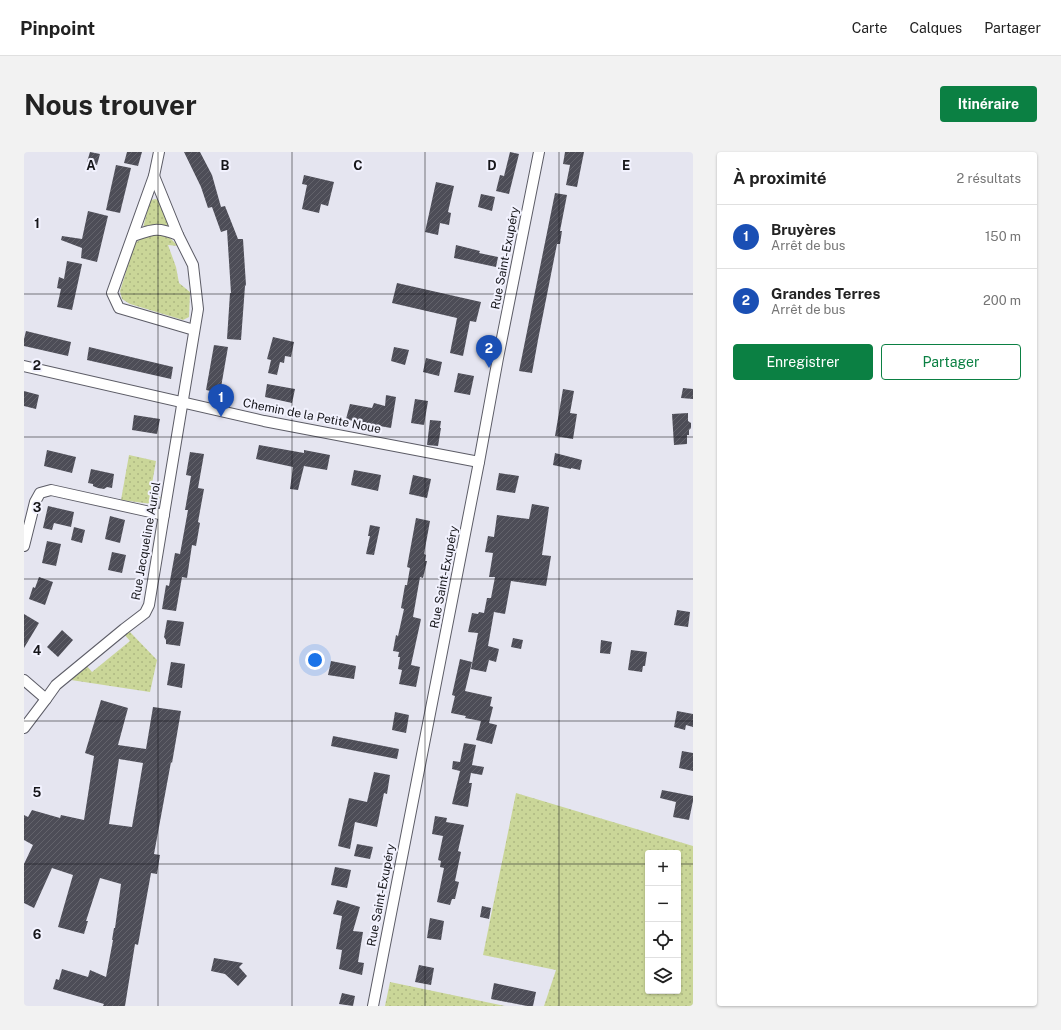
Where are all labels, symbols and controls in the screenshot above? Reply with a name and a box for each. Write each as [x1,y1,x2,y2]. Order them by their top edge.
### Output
text: Pinpoint [20,17,95,39]
text: Carte [852,20,888,36]
text: Calques [910,20,962,36]
text: Partager [984,20,1041,36]
button: Itinéraire [940,86,1037,122]
text: Nous trouver [24,88,197,121]
text: A [86,158,96,173]
text: B [221,158,230,173]
text: C [353,158,363,173]
text: D [487,158,497,173]
text: E [622,158,630,173]
text: À proximité [733,168,827,188]
text: 2 résultats [957,171,1021,186]
street label: Rue Saint-Exupéry [488,205,522,310]
text: 1 [34,216,40,231]
text: Bruyères [771,221,836,238]
text: 1 [743,229,749,244]
text: 150 m [985,229,1021,244]
text: Arrêt de bus [771,238,845,253]
text: Grandes Terres [771,285,880,302]
text: 2 [742,293,750,308]
text: 200 m [983,293,1021,308]
text: Arrêt de bus [771,302,845,317]
pin: 2 [476,335,502,368]
button: Enregistrer [733,344,873,380]
button: Partager [881,344,1021,380]
text: 2 [33,358,41,373]
pin: 1 [208,384,234,417]
street label: Chemin de la Petite Noue [242,396,382,436]
street label: Rue Jacqueline Auriol [129,480,163,601]
text: 3 [33,500,42,515]
street label: Rue Saint-Exupéry [427,524,461,629]
text: 4 [33,643,42,658]
your location [305,650,325,670]
text: 5 [33,785,42,800]
street label: Rue Saint-Exupéry [364,842,398,947]
map controls [645,850,681,994]
button: + [645,850,681,886]
button: − [645,886,681,922]
button: locate [645,922,681,958]
text: 6 [33,927,42,942]
button: layers [645,958,681,994]

